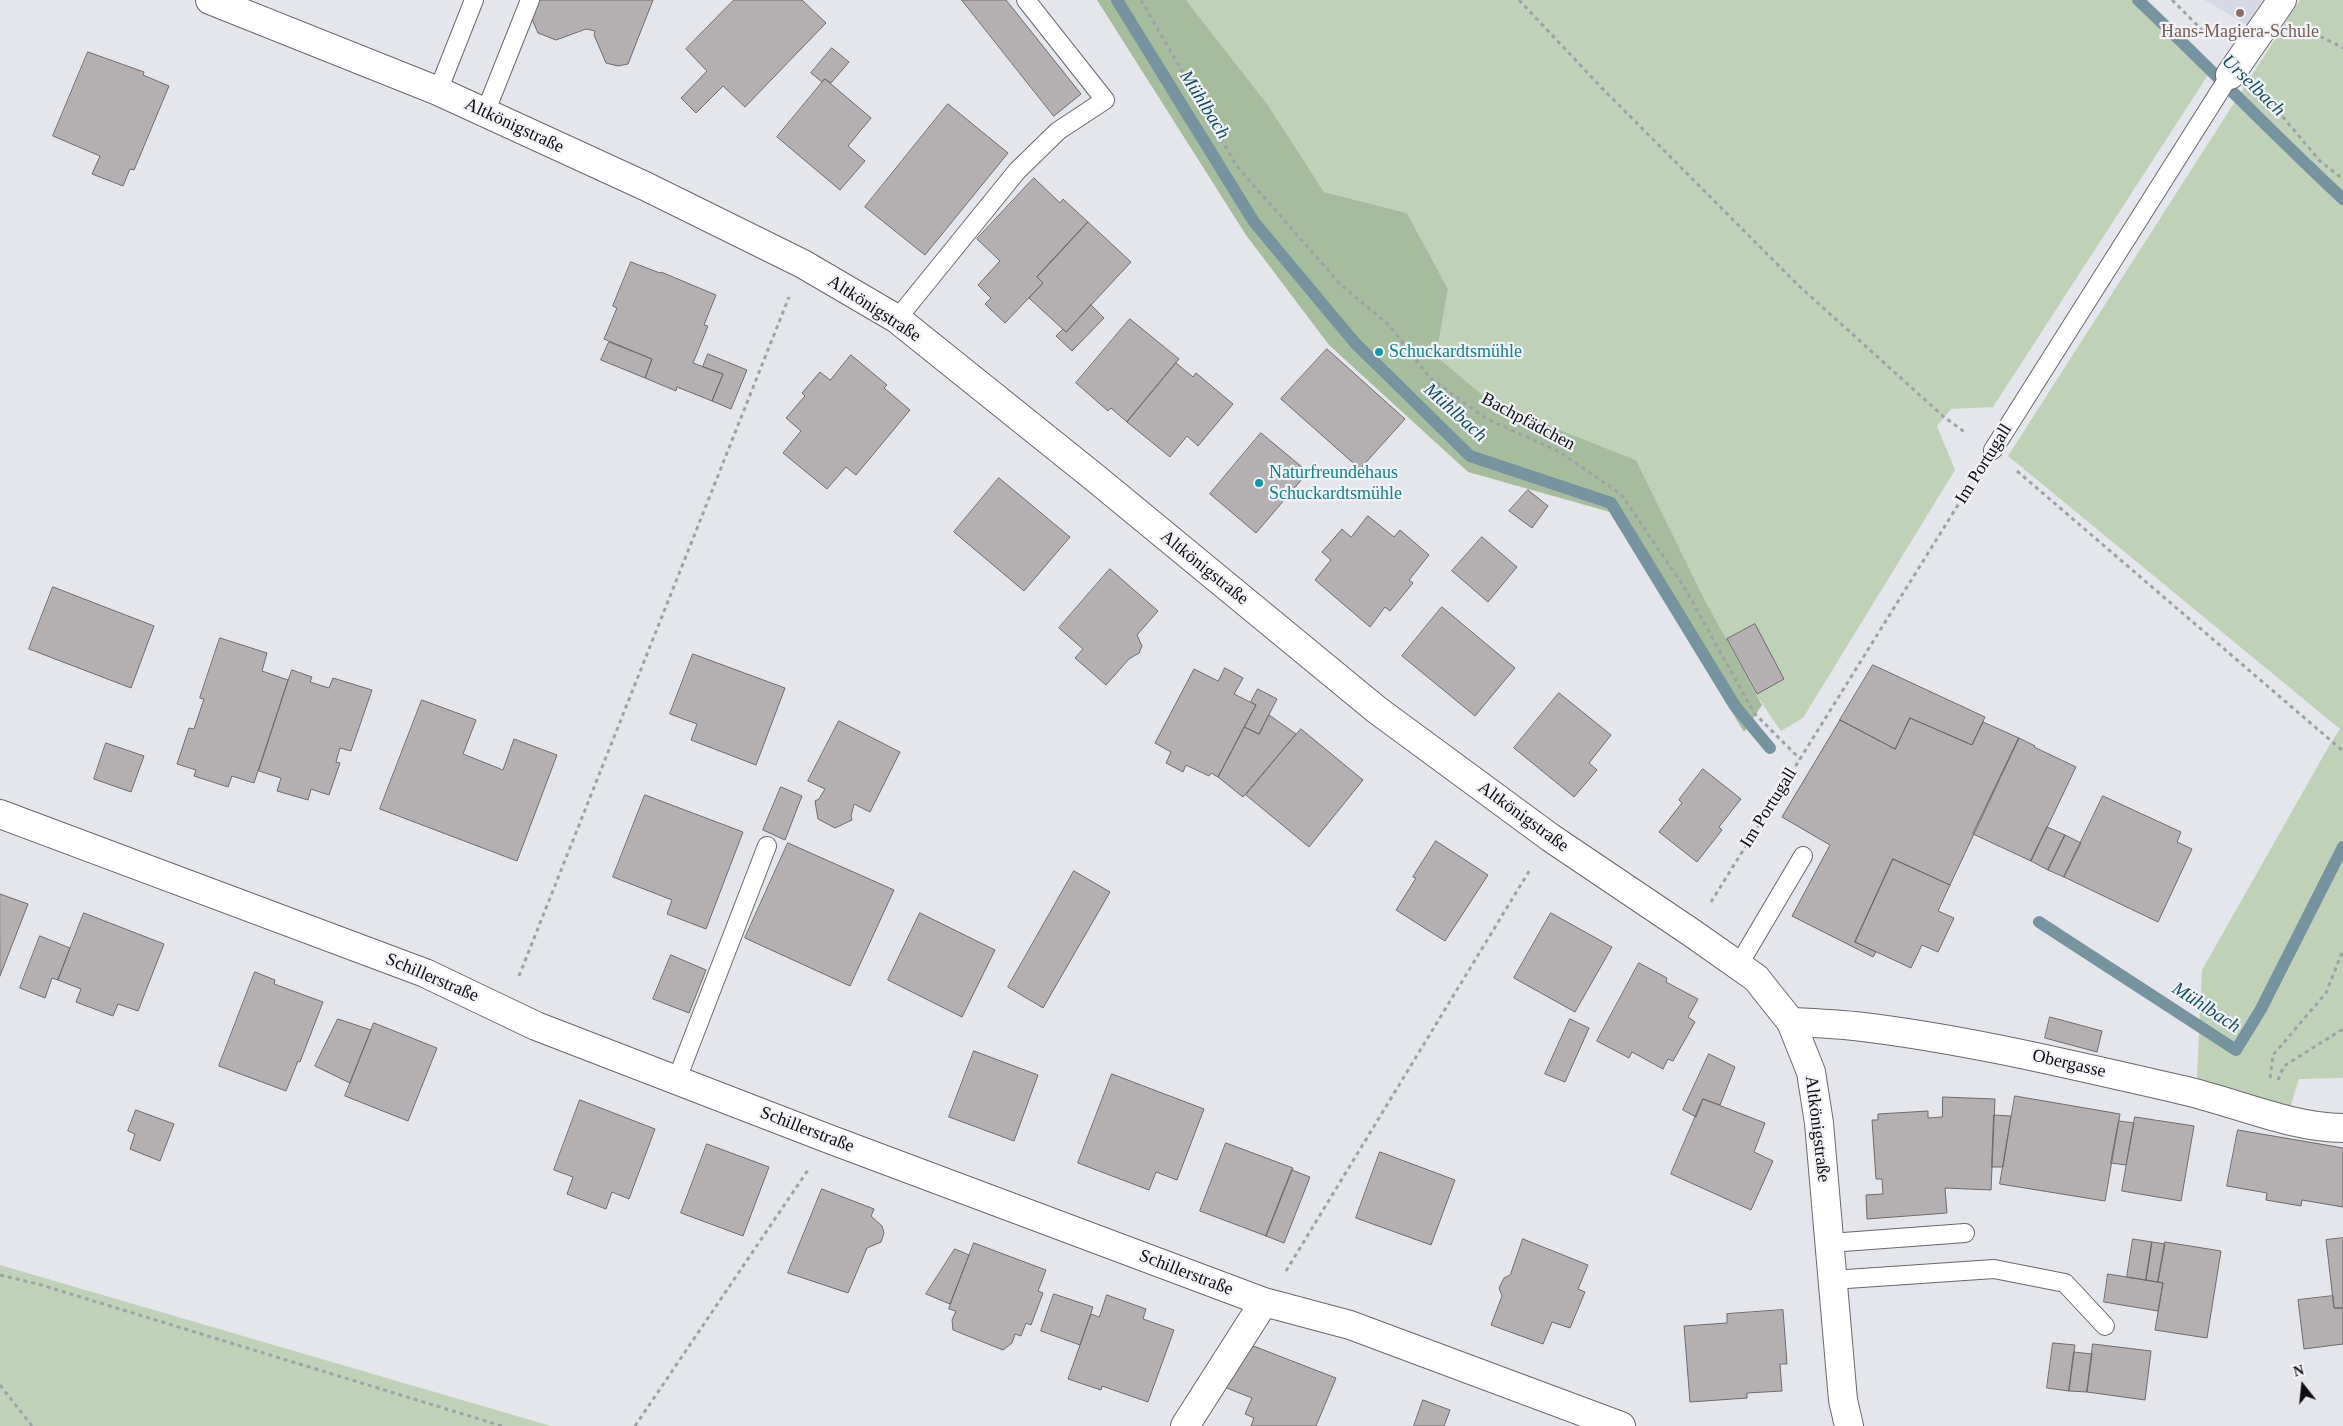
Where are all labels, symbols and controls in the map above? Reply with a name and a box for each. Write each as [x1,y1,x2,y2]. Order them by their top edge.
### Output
marker: Hans-Magiera-Schule [2234,7,2246,19]
place label: Hans-Magiera-Schule [2161,21,2319,43]
water label: Urselbach [2217,50,2289,122]
water label: Mühlbach [1174,66,1234,144]
street label: Altkönigstraße [461,94,567,158]
street label: Altkönigstraße [823,271,925,347]
place label: Schuckardtsmühle [1389,341,1522,363]
marker: Schuckardtsmühle [1373,346,1385,358]
water label: Mühlbach [1419,379,1491,447]
street label: Bachpfädchen [1477,388,1579,456]
street label: Im Portugall [1951,420,2017,508]
place label: Naturfreundehaus Schuckardtsmühle [1269,462,1402,504]
marker: Naturfreundehaus Schuckardtsmühle [1253,477,1265,489]
street label: Altkönigstraße [1156,526,1252,610]
street label: Im Portugall [1736,764,1802,852]
street label: Altkönigstraße [1473,777,1573,857]
street label: Schillerstraße [382,949,482,1007]
water label: Mühlbach [2167,977,2245,1039]
street label: Obergasse [2030,1045,2108,1083]
street label: Altkönigstraße [1800,1075,1834,1183]
street label: Schillerstraße [757,1102,857,1158]
street label: Schillerstraße [1136,1245,1236,1301]
north arrow [2278,1361,2328,1411]
text: N [2292,1362,2306,1380]

